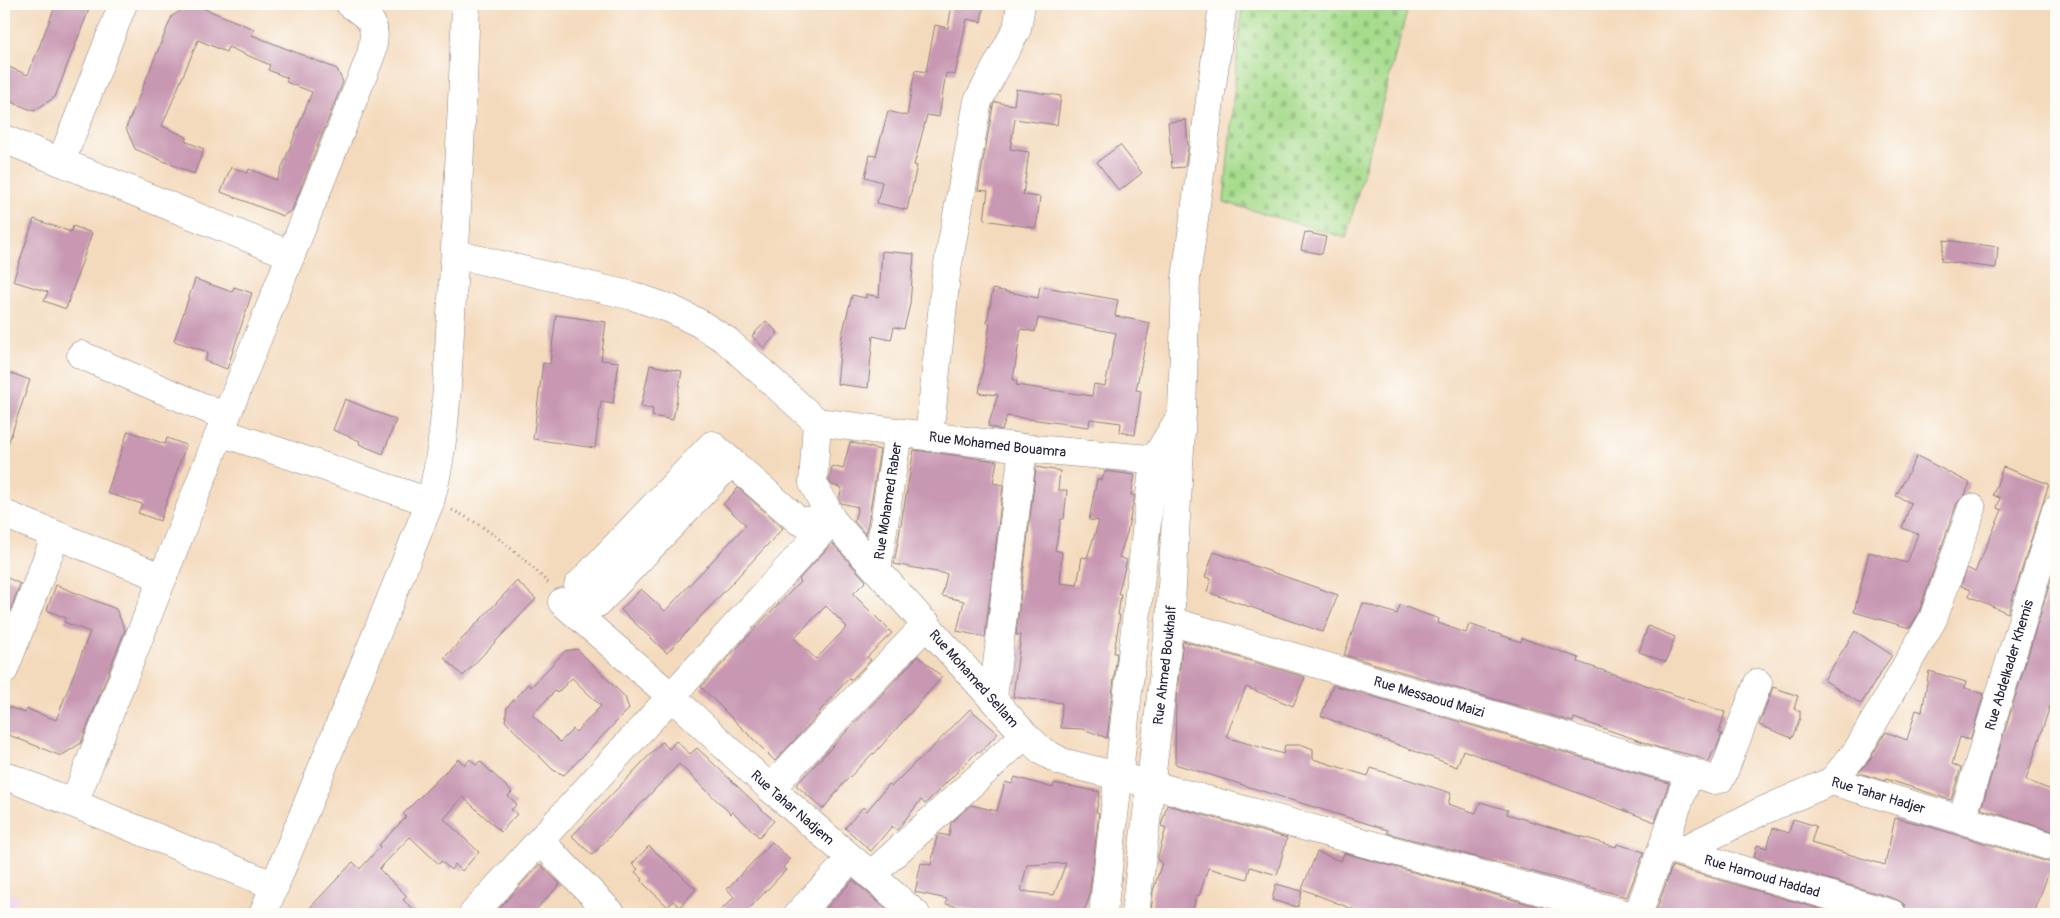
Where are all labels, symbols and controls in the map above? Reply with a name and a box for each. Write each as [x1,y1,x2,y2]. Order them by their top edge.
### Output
street label: Rue Mohamed Bouamra [928,428,1067,460]
street label: Rue Mohamed Raber [870,441,905,561]
street label: Rue Abdelkader Khemis [1981,597,2037,732]
street label: Rue Ahmed Boukhalf [1149,604,1179,726]
street label: Rue Mohamed Sellam [926,626,1023,731]
street label: Rue Messaoud Maizi [1372,672,1487,721]
street label: Rue Tahar Nadjem [748,766,838,848]
street label: Rue Tahar Hadjer [1830,773,1927,817]
street label: Rue Hamoud Haddad [1702,851,1822,901]

